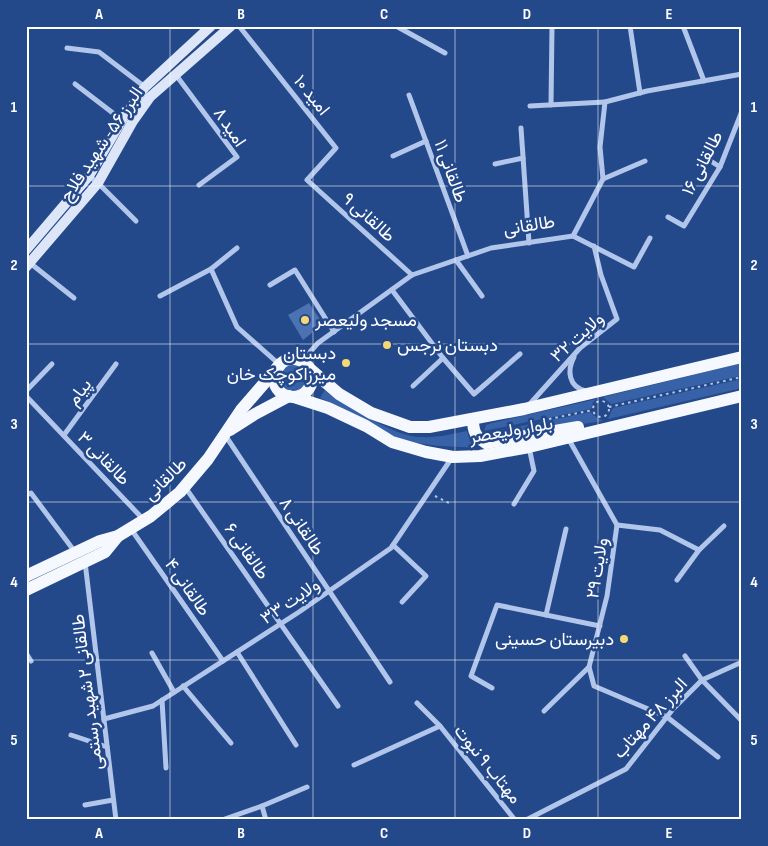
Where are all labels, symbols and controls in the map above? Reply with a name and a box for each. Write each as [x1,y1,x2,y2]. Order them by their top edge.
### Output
text: A [94,5,103,24]
text: B [237,5,245,24]
text: C [380,5,388,24]
text: D [523,5,531,24]
text: E [666,5,673,24]
street label: امید ۱۰ [289,71,334,120]
street label: البرز ۵۶- شهید فلاح [55,83,148,206]
text: 1 [11,98,18,117]
text: 1 [751,98,758,117]
street label: امید ۸ [209,103,250,151]
street label: طالقانی ۱۶ [677,128,727,199]
street label: طالقانی ۱۱ [429,137,472,205]
street label: طالقانی ۹ [338,188,399,246]
street label: طالقانی [502,211,556,240]
text: 2 [10,256,18,275]
text: 2 [750,256,758,275]
street label: ولایت ۳۲ [546,308,608,367]
place label: مسجد ولیعصر [314,310,417,331]
marker: مسجد ولیعصر [299,314,311,326]
place label: دبستان نرجس [397,335,498,356]
marker: دبستان نرجس [381,339,393,351]
place label: دبستان میرزاکوچک خان [227,343,336,386]
marker: دبستان میرزاکوچک خان [340,357,352,369]
street label: پیام [63,375,97,410]
street label: بلوار ولیعصر [467,413,555,448]
text: 3 [10,415,18,434]
text: 3 [750,415,758,434]
street label: طالقانی ۳ [73,427,134,490]
street label: طالقانی [140,454,191,505]
street label: طالقانی ۸ [275,493,329,559]
street label: طالقانی ۶ [220,519,273,583]
street label: ولایت ٢٩ [582,536,613,600]
street label: طالقانی ۴ [160,555,215,620]
text: 4 [10,573,18,592]
text: 4 [750,573,758,592]
street label: ولایت ٣۳ [257,574,324,629]
street label: طالقانی ۲ شهید رستمی [68,613,107,771]
place label: دبیرستان حسینی [495,629,614,650]
marker: دبیرستان حسینی [618,633,630,645]
street label: البرز ۴۸ مهتاب [609,674,692,763]
street label: مهتاب ۹ نبوت [449,721,526,808]
text: 5 [10,731,18,750]
text: 5 [750,731,758,750]
text: A [94,824,103,843]
text: B [237,824,245,843]
text: C [380,824,388,843]
text: D [523,824,531,843]
text: E [666,824,673,843]

